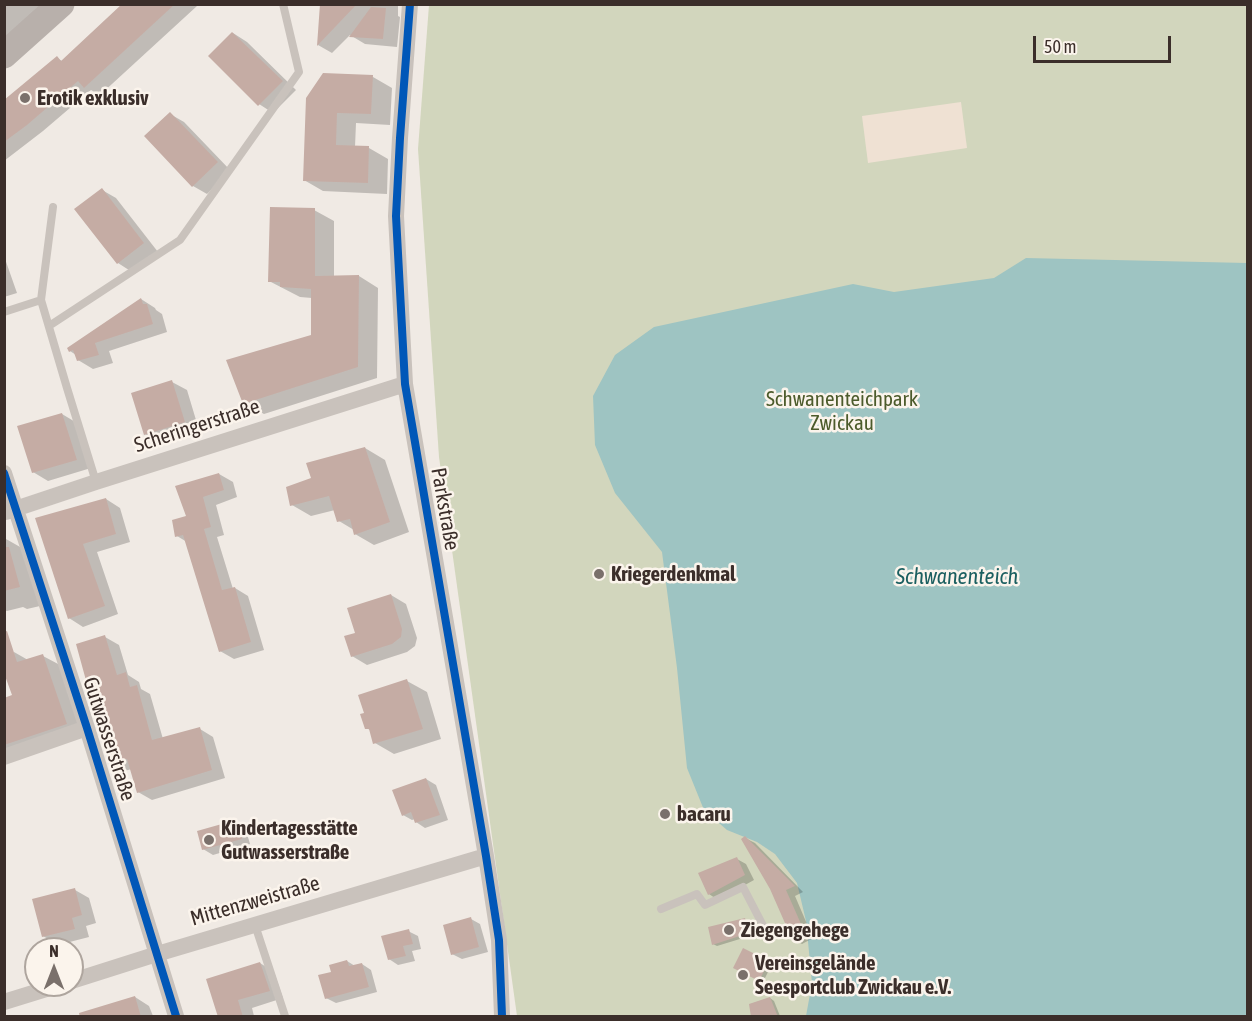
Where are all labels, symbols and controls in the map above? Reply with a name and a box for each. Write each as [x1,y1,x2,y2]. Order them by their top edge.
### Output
scale bar [1036,24,1174,62]
text: 50 m [1044,36,1076,57]
place label: Erotik exklusiv [37,85,149,111]
marker: Erotik exklusiv [18,91,32,105]
park label: Schwanenteichpark Zwickau [766,386,918,436]
street label: Scheringerstraße [131,394,263,458]
street label: Parkstraße [425,466,465,552]
place label: Kriegerdenkmal [611,561,736,587]
water label: Schwanenteich [896,564,1018,590]
marker: Kriegerdenkmal [592,567,606,581]
street label: Gutwasserstraße [77,674,141,804]
place label: bacaru [677,801,731,827]
marker: bacaru [658,807,672,821]
place label: Kindertagesstätte Gutwasserstraße [221,815,358,865]
marker: Kindertagesstätte Gutwasserstraße [202,833,216,847]
street label: Mittenzweistraße [188,871,322,931]
place label: Ziegengehege [741,917,849,943]
marker: Ziegengehege [722,923,736,937]
north arrow [24,937,84,997]
text: N [49,942,59,960]
place label: Vereinsgelände Seesportclub Zwickau e.V. [755,950,951,1000]
marker: Vereinsgelände Seesportclub Zwickau e.V. [736,968,750,982]

